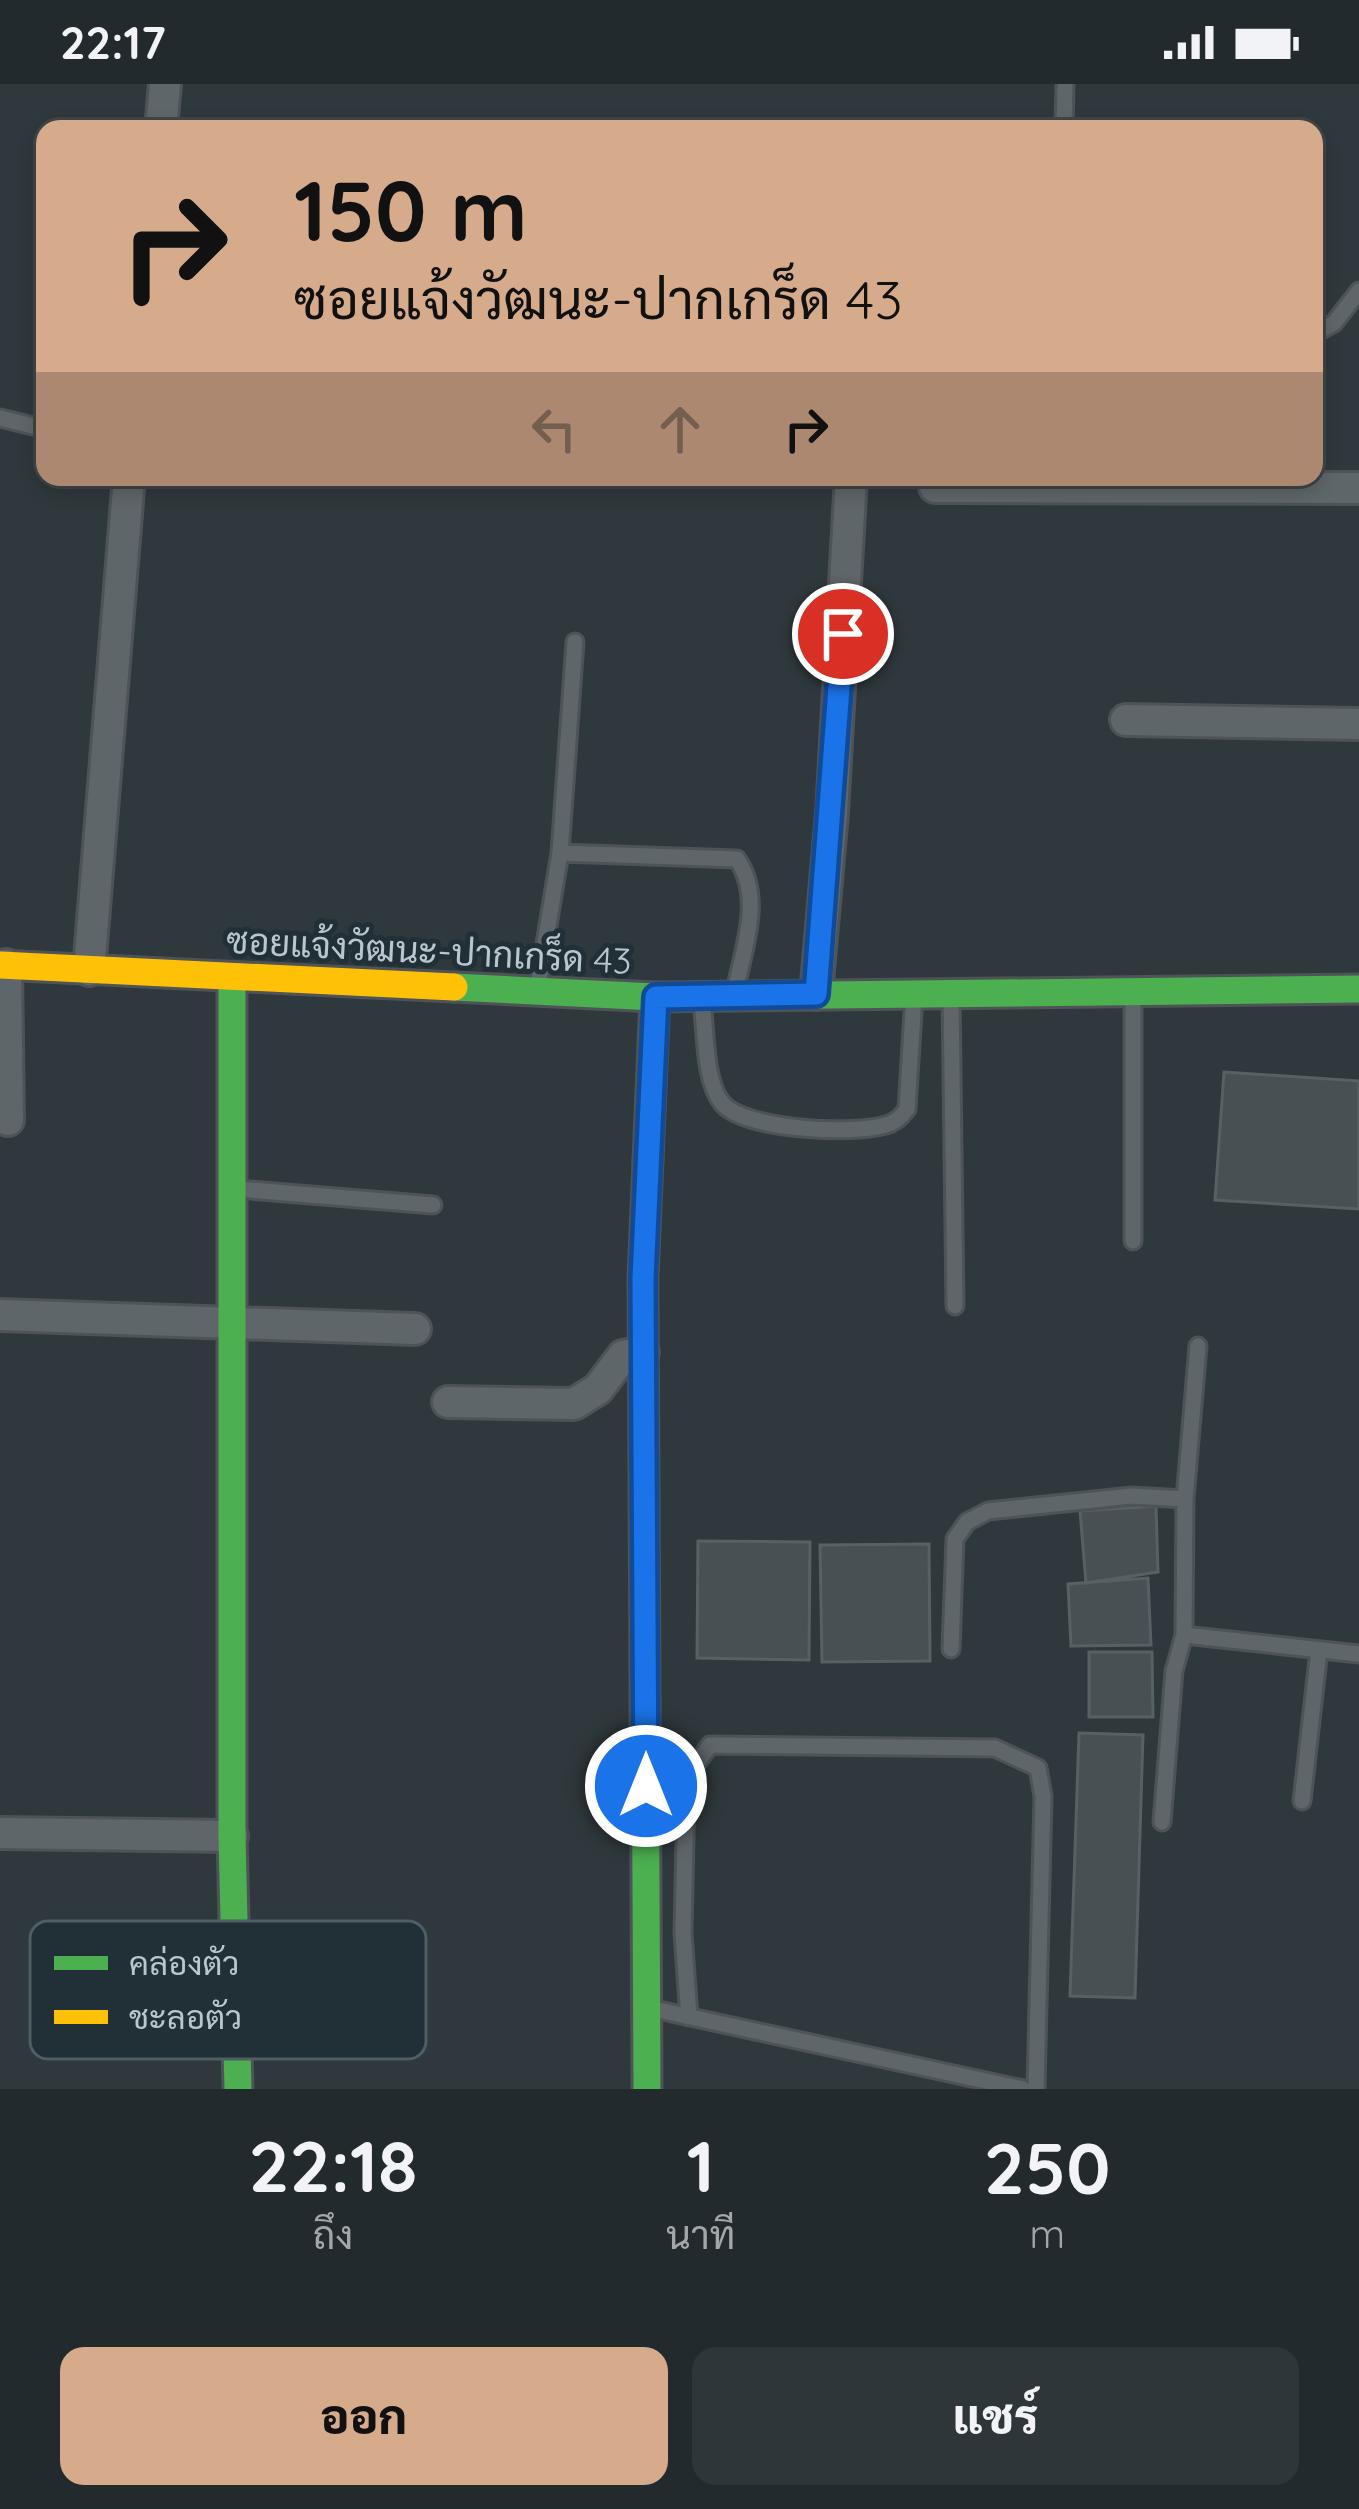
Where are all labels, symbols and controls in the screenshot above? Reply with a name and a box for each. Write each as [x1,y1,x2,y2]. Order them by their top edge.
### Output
text: 22:17 [60,14,166,70]
text: 150 m [294,157,528,262]
icon: right [96,168,252,324]
text: ซอยแจ้งวัฒนะ-ปากเกร็ด 43 [294,265,903,333]
icon: left [521,396,587,462]
icon: ahead [647,396,713,462]
icon: right [773,396,839,462]
pin [792,583,894,685]
icon: arrive [810,601,876,667]
street label: ซอยแจ้งวัฒนะ-ปากเกร็ด 43 [225,916,633,983]
position arrow [583,1723,709,1849]
legend [30,1921,426,2059]
text: คล่องตัว [129,1942,239,1983]
text: ชะลอตัว [129,1996,242,2037]
text: 22:18 [248,2120,418,2210]
text: 1 [687,2120,715,2210]
text: 250 [984,2122,1111,2212]
text: m [1029,2209,1065,2258]
text: ถึง [313,2210,353,2259]
text: นาที [666,2210,735,2259]
button: ออก [60,2347,668,2485]
button: แชร์ [692,2347,1299,2485]

